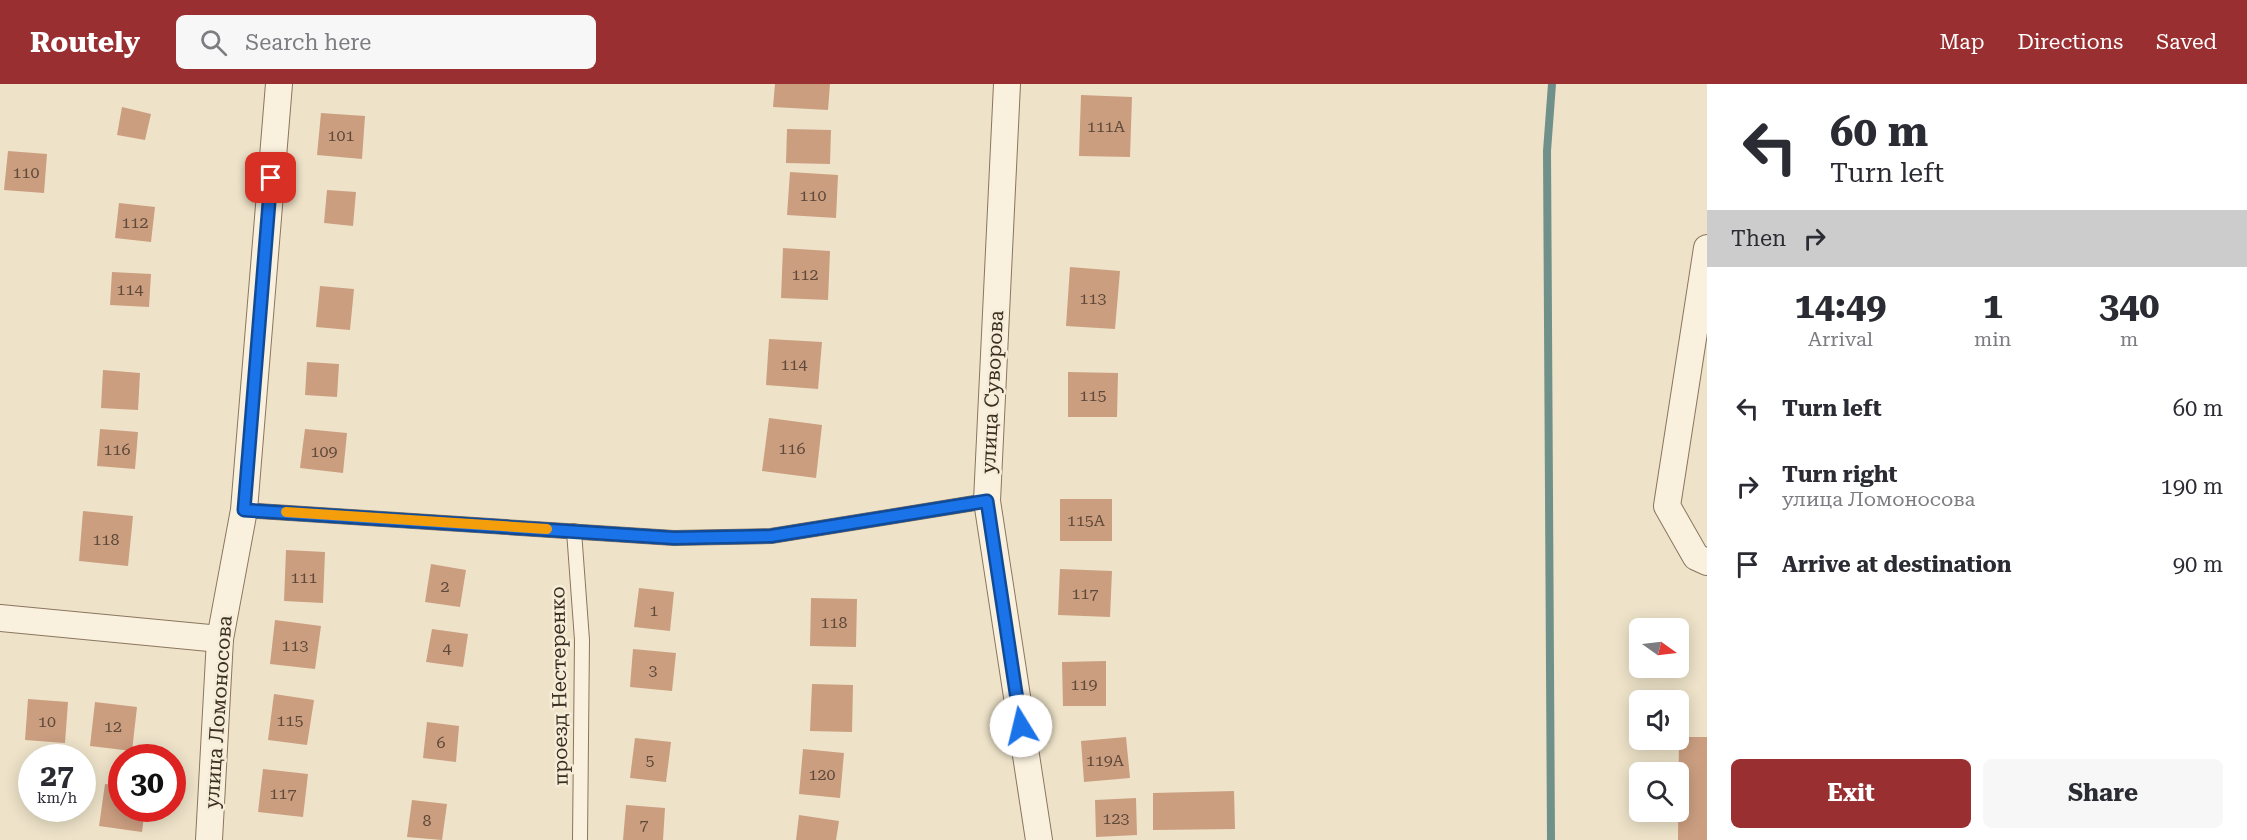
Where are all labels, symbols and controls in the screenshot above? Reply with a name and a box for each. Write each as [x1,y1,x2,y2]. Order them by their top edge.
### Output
search box [176,15,596,69]
text: Routely [30,26,140,59]
icon: search [197,26,230,59]
text: Search here [245,30,371,55]
text: Map [1940,30,1984,54]
text: Directions [2017,30,2123,54]
text: Saved [2156,30,2217,54]
text: 60 m [1830,107,1928,156]
icon: left [1731,108,1809,186]
house number: 111А [1087,117,1126,136]
house number: 101 [328,126,354,145]
pin [245,152,296,203]
text: Turn left [1830,157,1944,189]
icon: arrive [254,161,287,194]
house number: 110 [13,163,39,182]
house number: 110 [800,186,826,205]
house number: 112 [122,213,148,232]
icon: right [1798,222,1831,255]
text: Then [1731,226,1786,251]
house number: 112 [792,265,818,284]
house number: 114 [117,280,143,299]
text: 14:49 [1795,285,1886,327]
text: 1 [1983,285,2003,327]
text: 340 [2099,285,2159,327]
house number: 113 [1080,289,1106,308]
street label: улица Суворова [976,310,1008,474]
text: Arrival [1808,327,1873,351]
text: min [1974,327,2011,351]
text: m [2120,327,2138,351]
house number: 114 [781,355,807,374]
house number: 115 [1080,386,1106,405]
icon: left [1731,392,1764,425]
text: Turn left [1782,396,1882,421]
text: 60 m [2173,396,2223,421]
house number: 116 [779,439,805,458]
house number: 116 [104,440,130,459]
house number: 109 [311,442,337,461]
text: Turn right [1782,462,1897,487]
icon: right [1731,470,1764,503]
text: 190 m [2160,474,2223,499]
text: улица Ломоносова [1782,487,1975,511]
house number: 115А [1067,511,1106,530]
house number: 118 [93,530,119,549]
icon: arrive [1731,548,1764,581]
text: Arrive at destination [1782,552,2011,577]
text: 90 m [2173,552,2223,577]
house number: 111 [291,568,317,587]
house number: 2 [441,577,450,596]
house number: 117 [1072,584,1098,603]
street label: проезд Нестеренко [545,586,573,786]
house number: 1 [650,601,659,620]
house number: 118 [821,613,847,632]
street label: улица Ломоносова [199,615,237,809]
north arrow [1629,618,1689,678]
map controls [1629,618,1689,822]
house number: 113 [282,636,308,655]
house number: 4 [443,639,452,658]
house number: 3 [649,661,658,680]
house number: 119 [1071,675,1097,694]
button: sound [1629,690,1689,750]
position arrow [989,694,1053,758]
house number: 115 [277,711,303,730]
house number: 10 [38,712,56,731]
house number: 12 [104,717,122,736]
house number: 6 [437,733,446,752]
speed limit sign: 30 [108,744,186,822]
house number: 5 [646,751,655,770]
house number: 119А [1086,751,1125,770]
text: 27 [40,758,74,793]
button: Exit [1731,759,1971,828]
button: Share [1983,759,2223,828]
button: search [1629,762,1689,822]
house number: 120 [809,765,835,784]
house number: 117 [270,784,296,803]
text: km/h [37,789,77,807]
house number: 123 [1103,809,1129,828]
house number: 8 [423,811,432,830]
house number: 7 [640,815,649,834]

